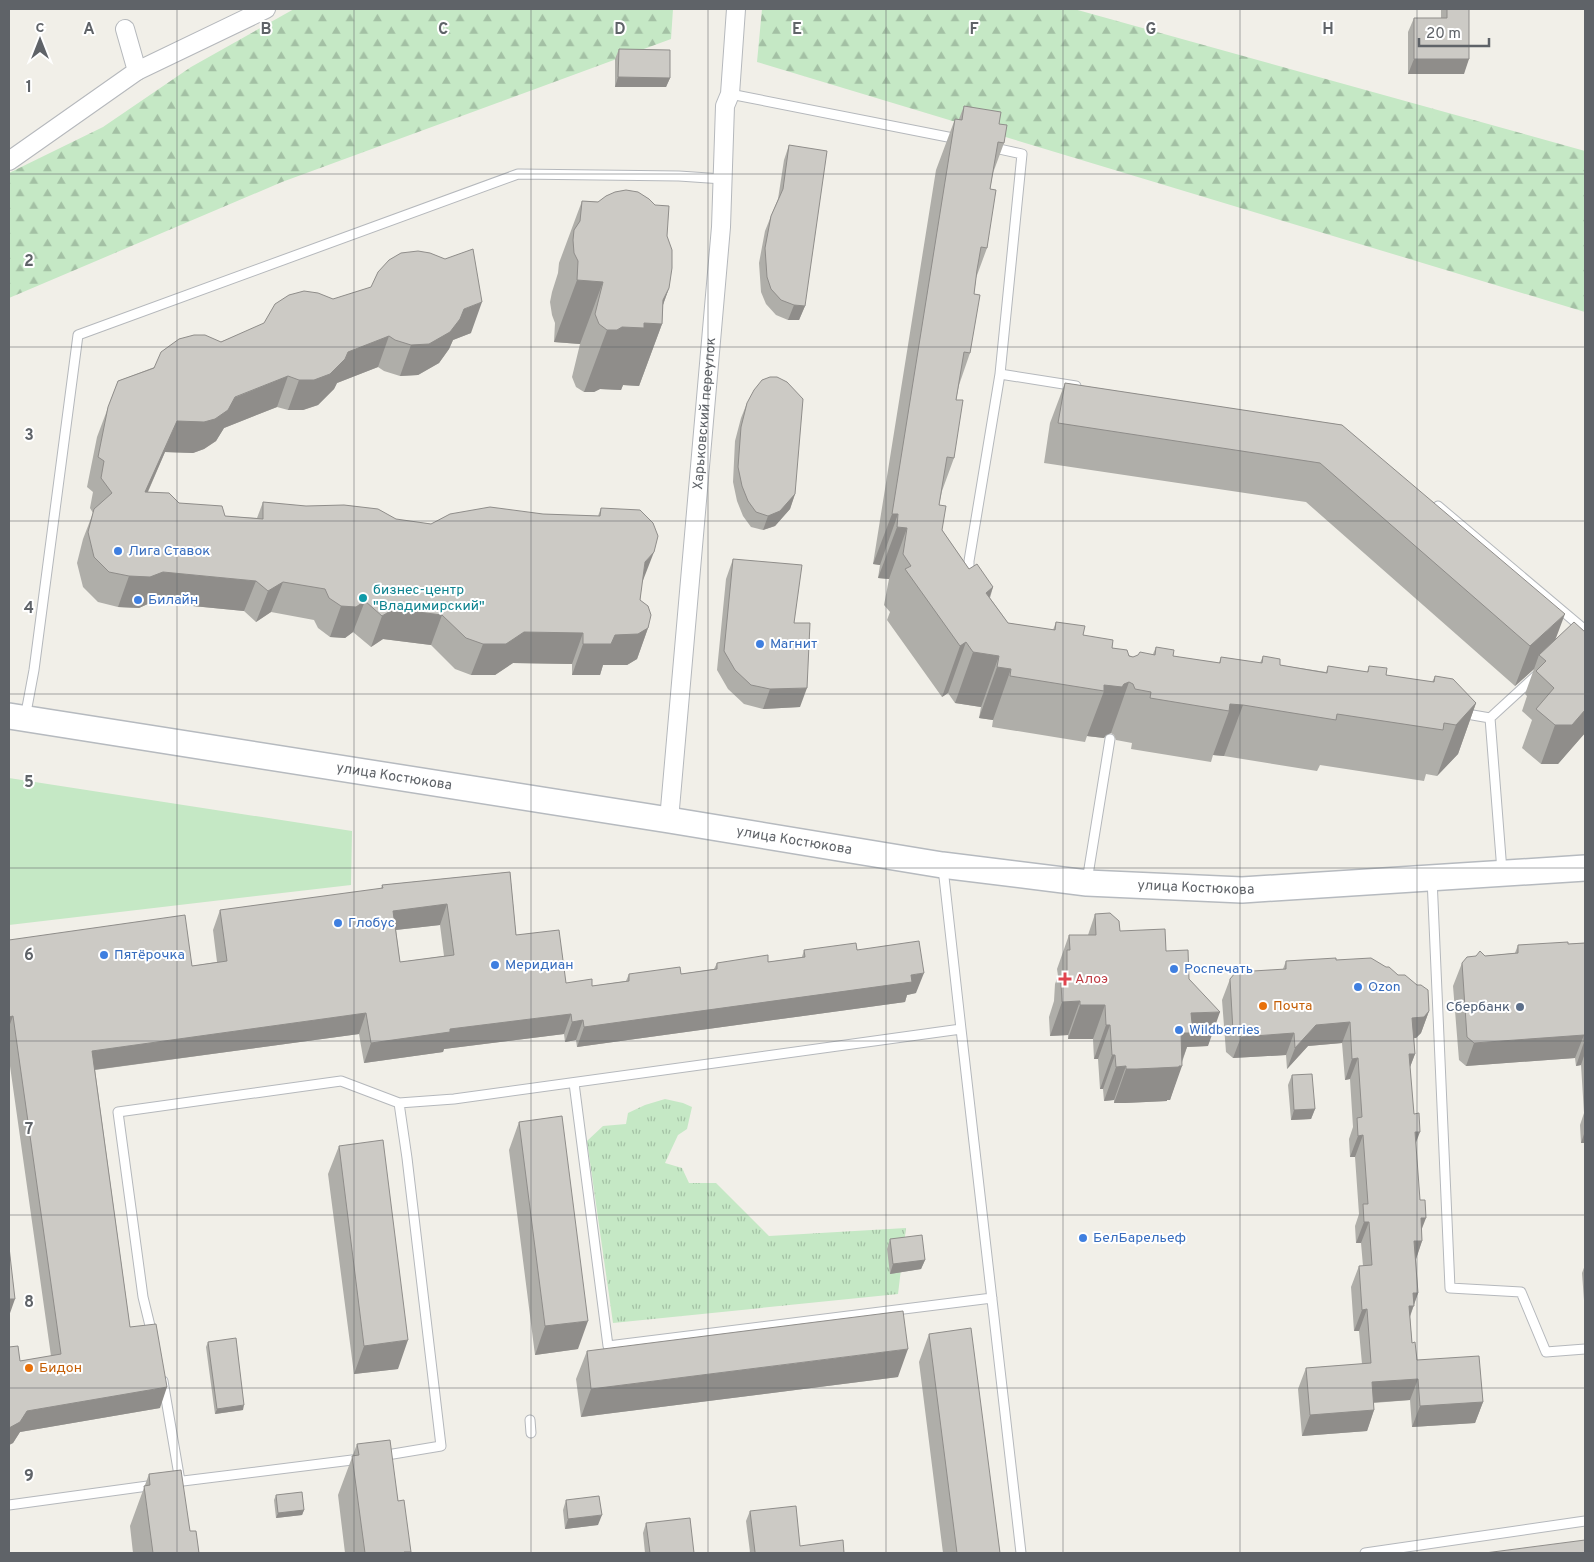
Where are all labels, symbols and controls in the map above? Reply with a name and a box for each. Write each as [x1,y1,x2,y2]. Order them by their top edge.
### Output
north arrow [15,15,65,65]
scale bar [1419,15,1489,47]
text: С [36,20,45,37]
text: A [83,20,95,40]
text: B [260,20,272,40]
text: C [438,20,448,40]
text: D [614,20,626,40]
text: E [792,20,802,40]
text: F [969,20,979,40]
text: G [1146,20,1156,40]
text: H [1322,20,1334,40]
text: 20 m [1426,25,1461,44]
text: 1 [26,78,32,98]
text: 2 [24,252,34,272]
street label: Харьковский переулок [689,337,720,490]
text: 3 [24,426,34,446]
place label: Лига Ставок [128,543,210,560]
marker: Лига Ставок [112,545,124,557]
place label: бизнес-центр "Владимирский" [373,582,485,615]
place label: Билайн [148,592,198,609]
marker: бизнес-центр "Владимирский" [357,592,369,604]
marker: Билайн [132,594,144,606]
text: 4 [24,599,34,619]
place label: Магнит [770,636,817,653]
marker: Магнит [754,638,766,650]
street label: улица Костюкова [335,759,453,794]
text: 5 [24,773,34,793]
street label: улица Костюкова [735,823,853,859]
street label: улица Костюкова [1137,877,1255,899]
place label: Глобус [348,915,395,932]
marker: Глобус [332,917,344,929]
text: 6 [24,946,34,966]
place label: Пятёрочка [114,947,185,964]
marker: Пятёрочка [98,949,110,961]
place label: Меридиан [505,957,574,974]
marker: Меридиан [489,959,501,971]
place label: Роспечать [1184,961,1253,978]
marker: Роспечать [1168,963,1180,975]
place label: Алоэ [1075,971,1108,988]
marker: Алоэ [1059,973,1071,985]
place label: Ozon [1368,979,1401,996]
marker: Ozon [1352,981,1364,993]
place label: Почта [1273,998,1312,1015]
place label: Сбербанк [1446,999,1510,1016]
marker: Почта [1257,1000,1269,1012]
marker: Сбербанк [1514,1001,1526,1013]
place label: Wildberries [1189,1022,1260,1039]
marker: Wildberries [1173,1024,1185,1036]
text: 7 [25,1120,33,1140]
place label: БелБарельеф [1093,1230,1186,1247]
marker: БелБарельеф [1077,1232,1089,1244]
text: 8 [24,1293,34,1313]
place label: Бидон [39,1360,82,1377]
marker: Бидон [23,1362,35,1374]
text: 9 [24,1467,34,1487]

